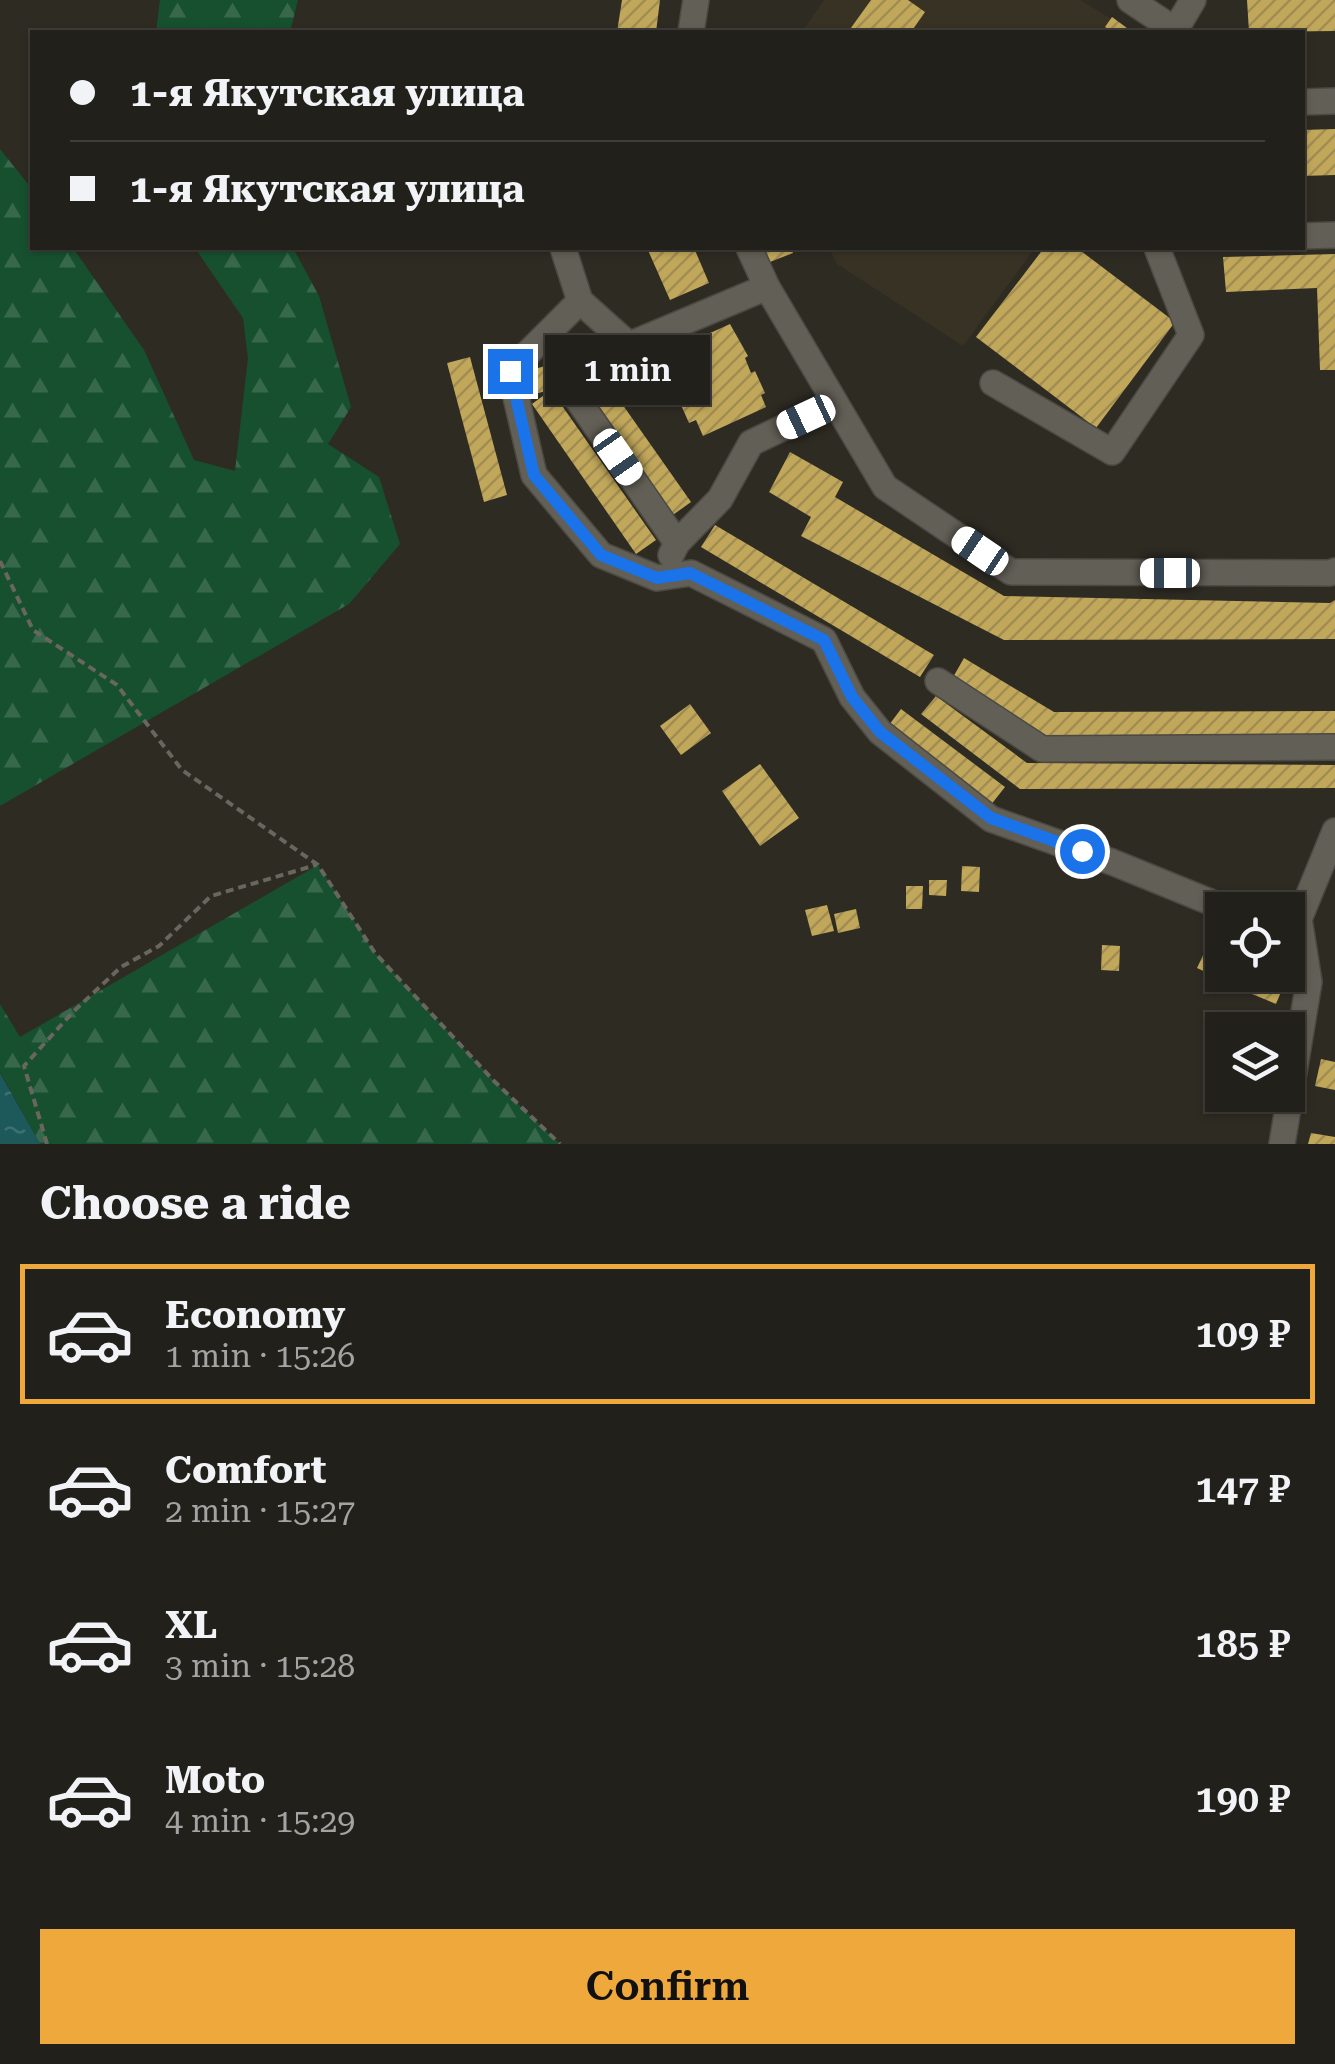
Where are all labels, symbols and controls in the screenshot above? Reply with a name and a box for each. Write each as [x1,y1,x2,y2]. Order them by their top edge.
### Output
text: 1-я Якутская улица [130,71,525,115]
text: 1-я Якутская улица [130,167,525,211]
callout: 1 min [545,336,710,406]
route end [488,349,533,394]
text: 1 min [583,351,672,389]
car [772,391,840,443]
car [589,424,647,490]
car [947,522,1013,580]
car [1140,558,1200,588]
route start [1060,829,1105,874]
map controls [1205,892,1305,1112]
button: locate [1205,892,1305,992]
button: layers [1205,1012,1305,1112]
text: Choose a ride [40,1177,351,1230]
icon: car [45,1289,135,1379]
text: Economy [165,1293,345,1337]
text: 109 ₽ [1195,1312,1290,1356]
text: 1 min · 15:26 [165,1337,355,1375]
icon: car [45,1444,135,1534]
text: Comfort [165,1448,326,1492]
text: 147 ₽ [1195,1467,1290,1511]
text: 2 min · 15:27 [165,1492,355,1530]
icon: car [45,1599,135,1689]
text: XL [165,1603,217,1647]
text: 185 ₽ [1195,1622,1290,1666]
text: 3 min · 15:28 [165,1647,355,1685]
icon: car [45,1754,135,1844]
text: Moto [165,1758,265,1802]
text: 190 ₽ [1195,1777,1290,1821]
text: 4 min · 15:29 [165,1802,355,1840]
button: Confirm [40,1929,1295,2044]

